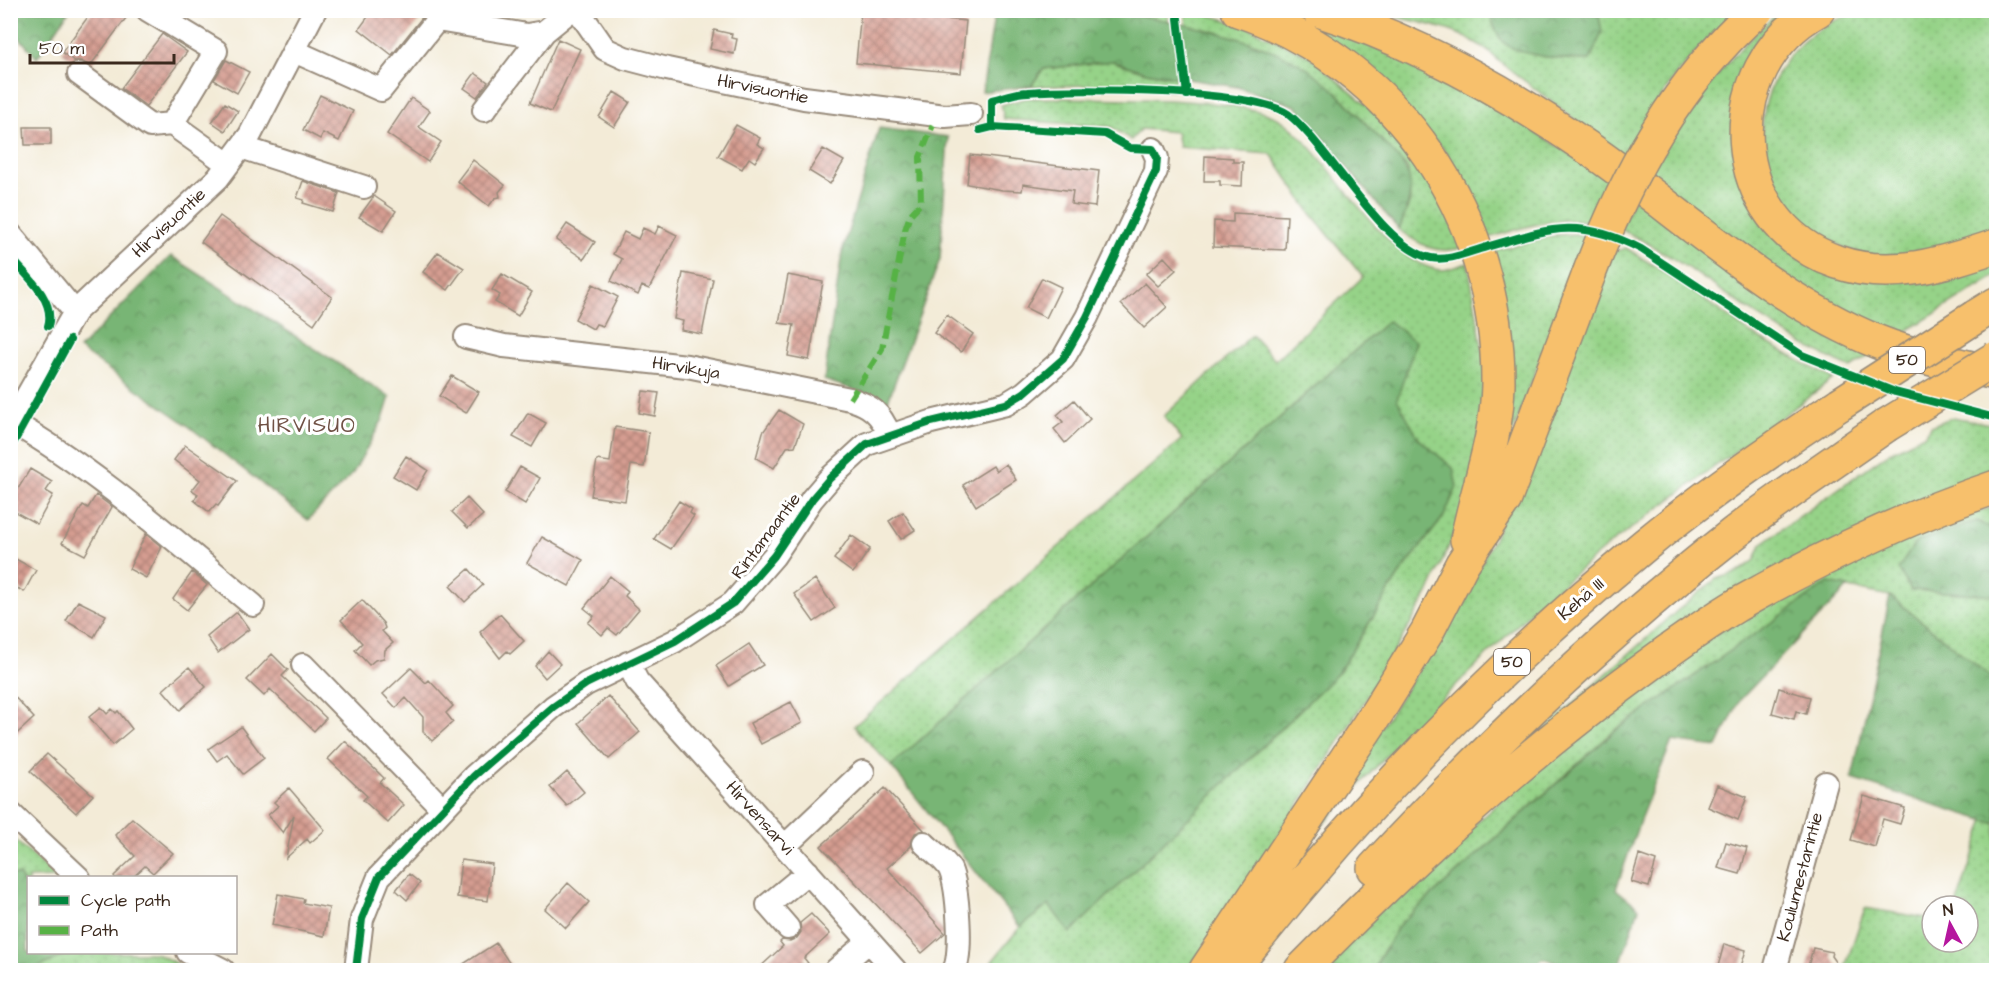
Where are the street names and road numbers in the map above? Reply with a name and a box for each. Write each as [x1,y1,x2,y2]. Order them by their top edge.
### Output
street label: Hirvisuontie [715,68,811,110]
street label: Hirvisuontie [127,182,212,264]
road number: 50 [1889,347,1925,373]
street label: Hirvikuja [650,350,722,386]
street label: Rintamaantie [725,488,807,584]
street label: Kehä III [1552,572,1610,626]
road number: 50 [1494,649,1530,675]
street label: Hirvensarvi [720,776,800,861]
street label: Koulumestarintie [1771,809,1829,944]

